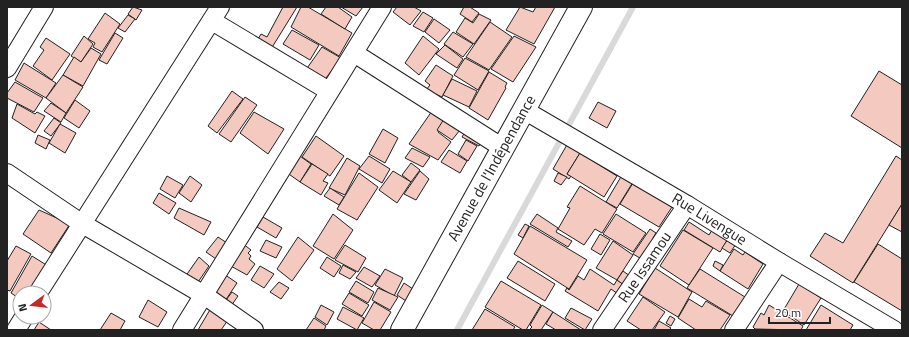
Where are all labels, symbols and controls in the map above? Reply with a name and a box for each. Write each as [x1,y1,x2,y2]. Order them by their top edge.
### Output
street label: Avenue de l'Indépendance [441,91,541,245]
street label: Rue Livengue [668,187,752,250]
street label: Rue Issamou [612,227,677,307]
north arrow [12,285,52,325]
scale bar [769,299,830,325]
text: N [14,302,31,313]
text: 20 m [775,303,801,322]

